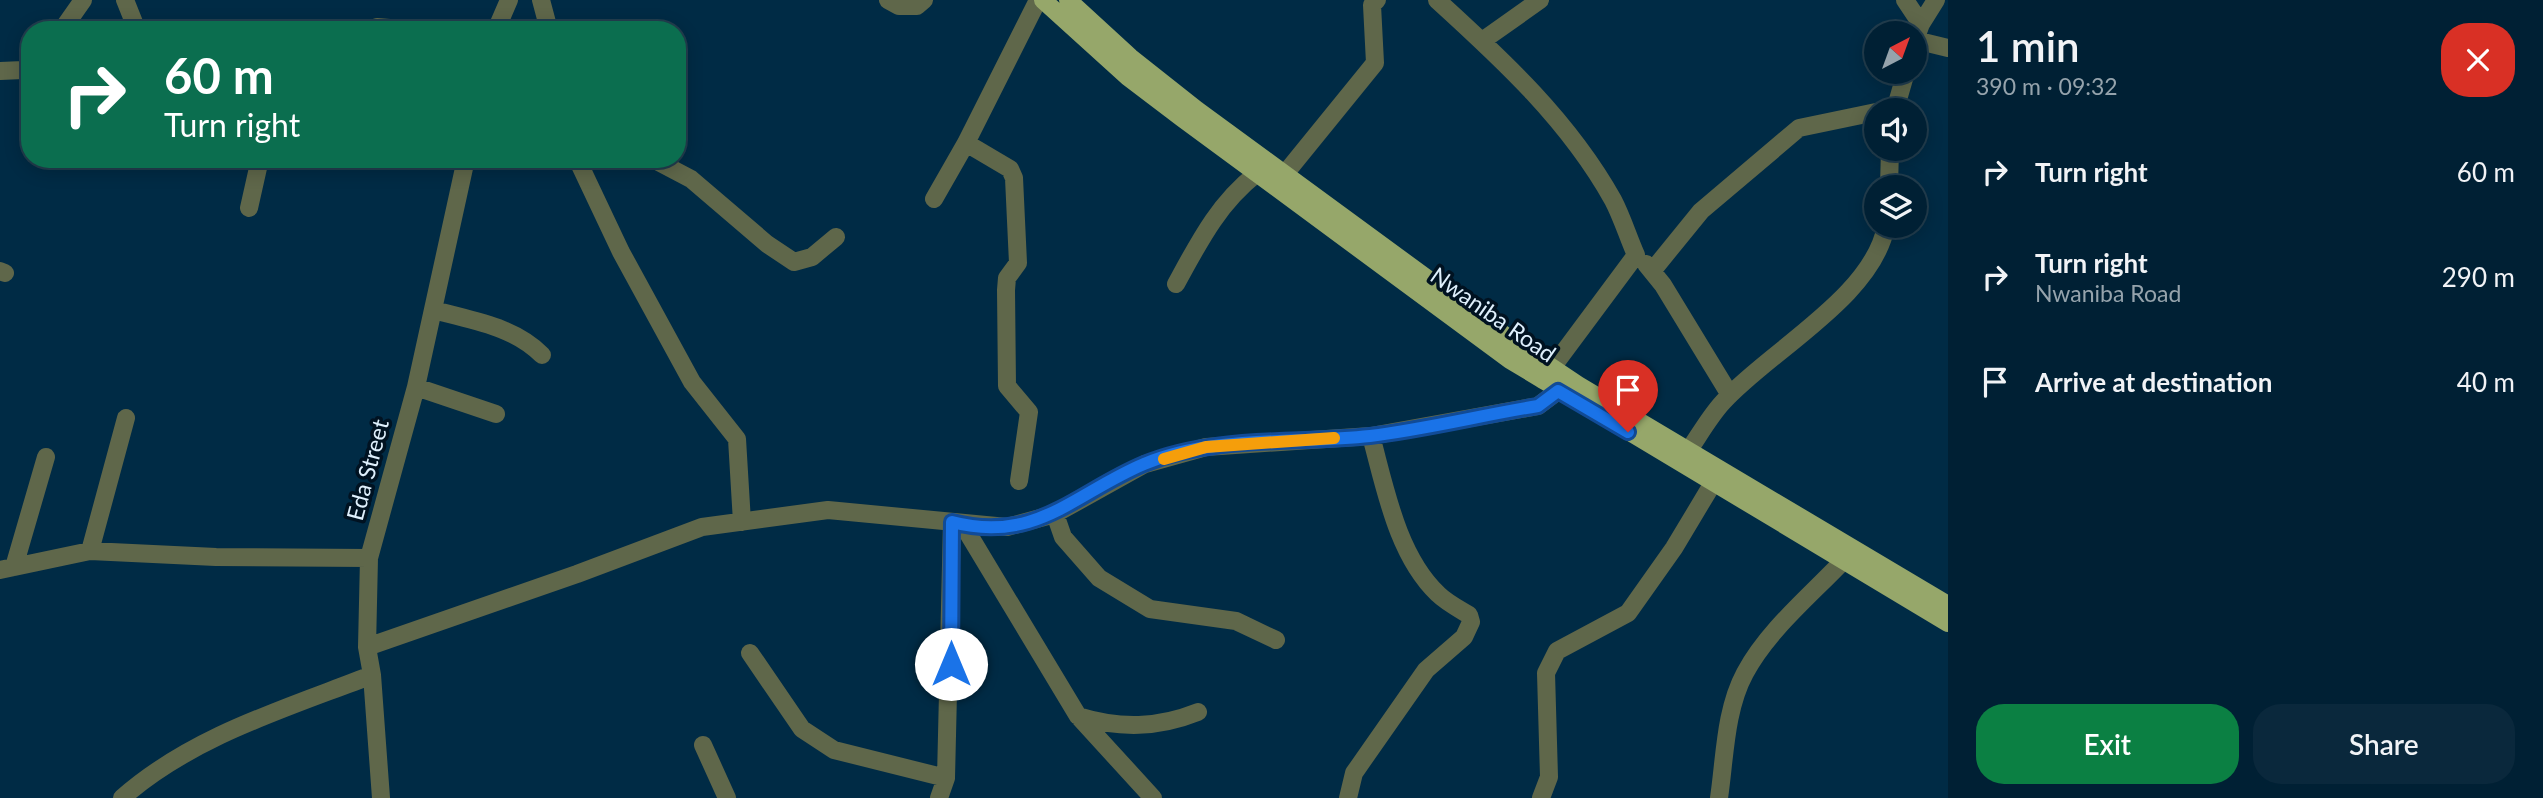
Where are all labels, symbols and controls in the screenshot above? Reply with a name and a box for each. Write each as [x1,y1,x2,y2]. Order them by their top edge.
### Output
north arrow [1864,21,1927,84]
map controls [1864,21,1927,238]
text: 1 min [1976,21,2080,71]
button: close [2441,23,2515,97]
text: 60 m [164,46,274,104]
icon: right [49,49,140,140]
text: 390 m · 09:32 [1976,72,2118,100]
button: sound [1864,98,1927,161]
text: Turn right [164,105,300,144]
icon: right [1976,153,2014,191]
text: Turn right [2035,156,2148,188]
text: 60 m [2457,156,2515,188]
button: layers [1864,175,1927,238]
text: Turn right [2035,247,2148,279]
icon: right [1976,258,2014,296]
street label: Nwaniba Road [1426,261,1562,368]
text: 290 m [2442,261,2515,293]
text: Nwaniba Road [2035,279,2181,307]
pin [1598,360,1658,432]
icon: arrive [1976,363,2014,401]
text: Arrive at destination [2035,366,2272,398]
text: 40 m [2457,366,2515,398]
icon: arrive [1609,371,1647,409]
street label: Eda Street [340,415,394,523]
position arrow [914,627,988,701]
button: Exit [1976,704,2239,784]
button: Share [2253,704,2515,784]

